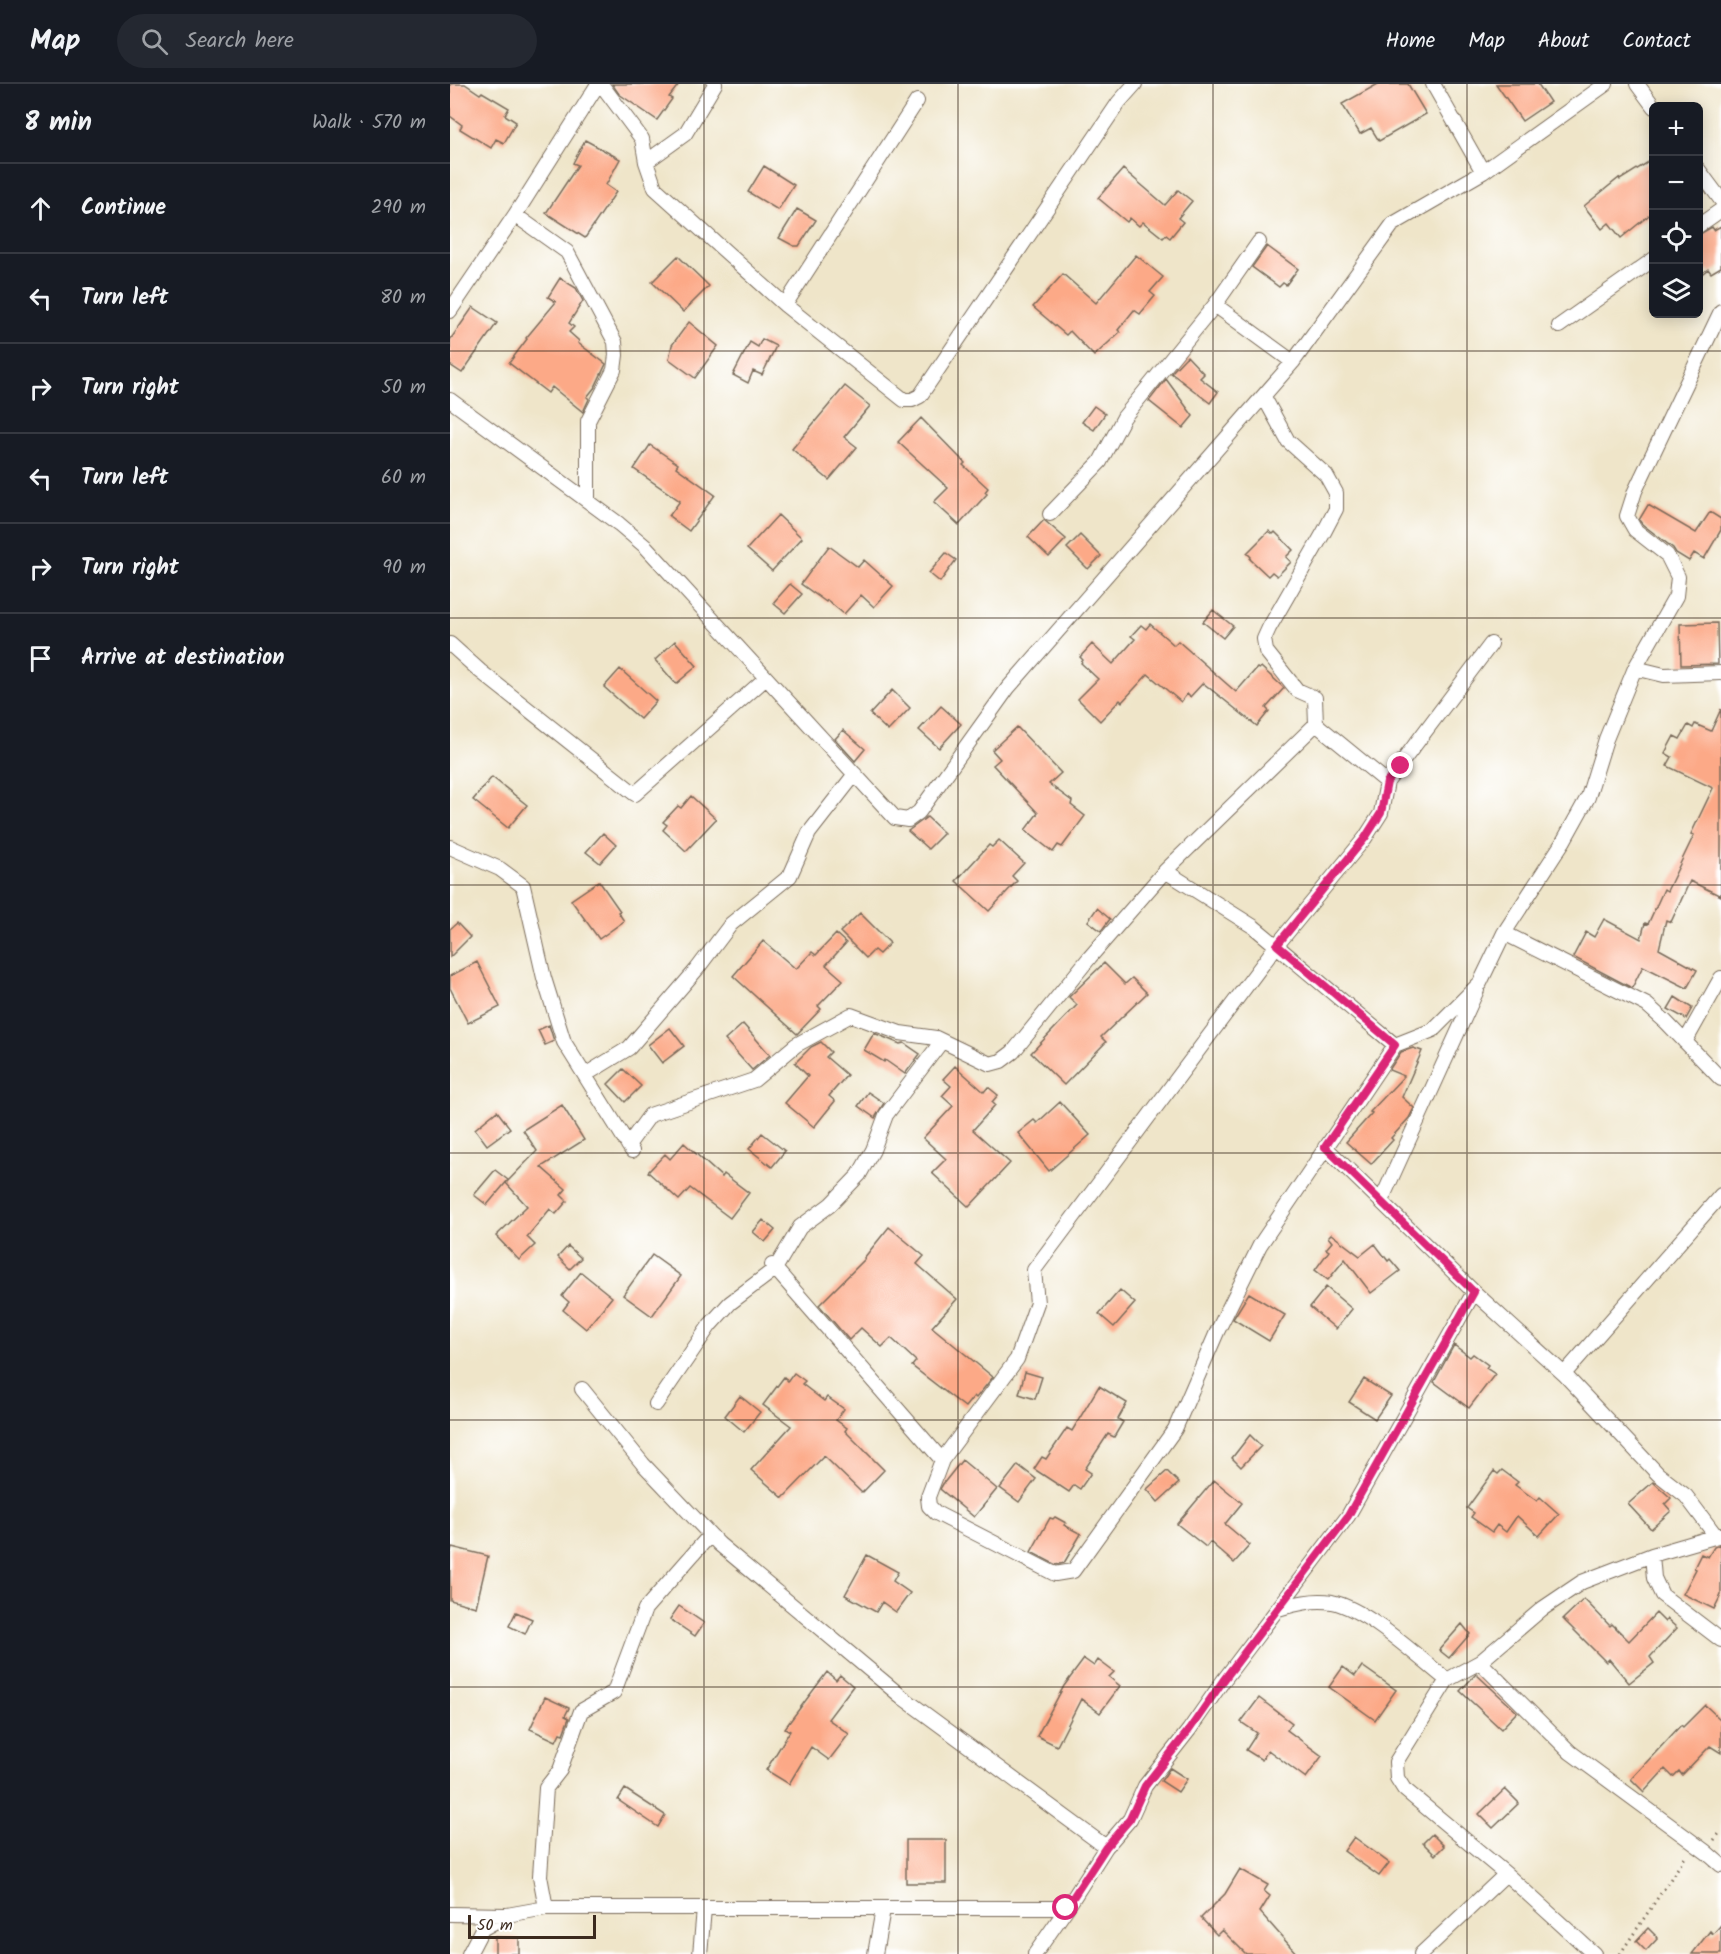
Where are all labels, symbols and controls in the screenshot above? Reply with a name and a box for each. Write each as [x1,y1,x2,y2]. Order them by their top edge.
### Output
search box [117,14,537,68]
text: Map [30,19,81,64]
text: Search here [186,24,294,59]
icon: search [138,25,171,58]
text: Home [1386,25,1435,58]
text: Map [1468,25,1505,58]
text: About [1538,25,1589,58]
text: Contact [1622,25,1691,58]
text: 8 min [24,102,92,144]
map controls [1649,102,1703,318]
button: + [1649,102,1703,156]
text: Walk · 570 m [312,107,426,139]
button: − [1649,156,1703,210]
text: Continue [81,191,166,226]
icon: ahead [24,192,57,225]
text: 290 m [371,192,426,224]
button: locate [1649,210,1703,264]
button: layers [1649,264,1703,318]
text: Turn left [81,281,168,316]
icon: left [24,282,57,315]
text: 80 m [380,282,426,314]
text: Turn right [81,371,179,406]
icon: right [24,372,57,405]
text: 50 m [381,372,426,404]
text: Turn left [81,461,168,496]
icon: left [24,462,57,495]
text: 60 m [381,462,426,494]
text: Turn right [81,551,179,586]
icon: right [24,552,57,585]
text: 90 m [382,552,426,584]
text: Arrive at destination [81,641,284,676]
icon: arrive [24,642,57,675]
route end [1387,752,1413,778]
route start [1052,1894,1078,1920]
scale bar [468,1912,596,1940]
text: 50 m [477,1913,513,1938]

